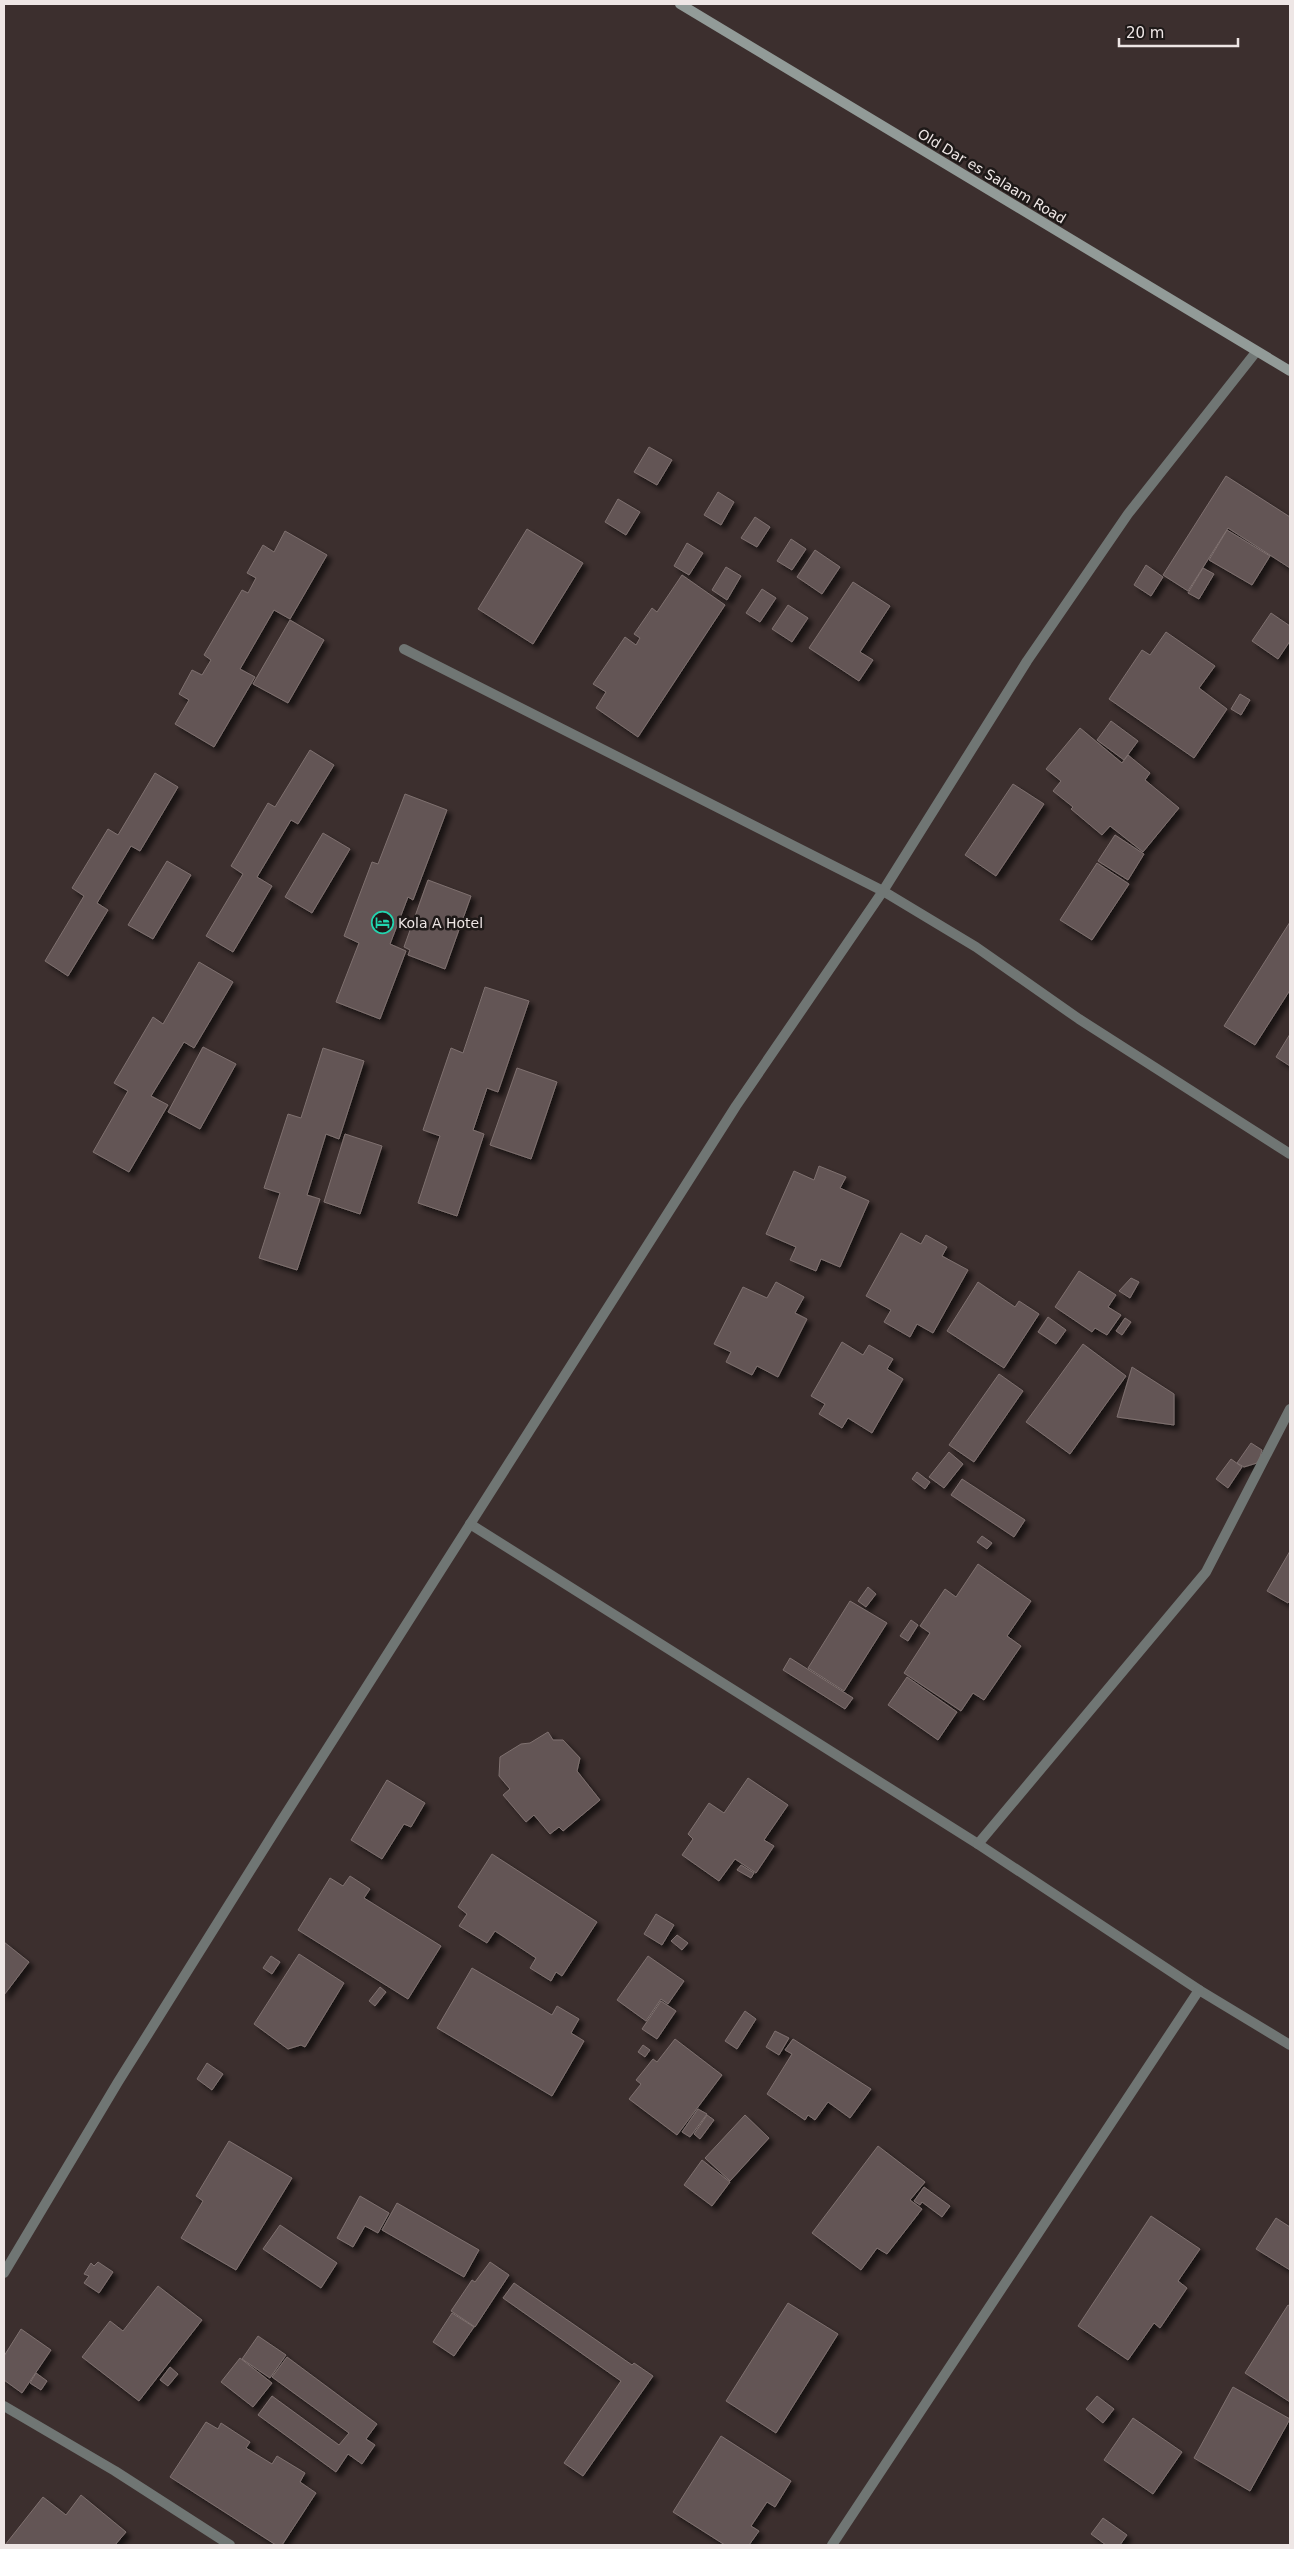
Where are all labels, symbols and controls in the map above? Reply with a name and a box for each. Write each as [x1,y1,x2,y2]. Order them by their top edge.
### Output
scale bar [1119,15,1238,47]
text: 20 m [1126,24,1164,42]
street label: Old Dar es Salaam Road [915,125,1069,227]
hotel icon: Kola A Hotel [370,911,394,935]
place label: Kola A Hotel [398,915,483,931]

